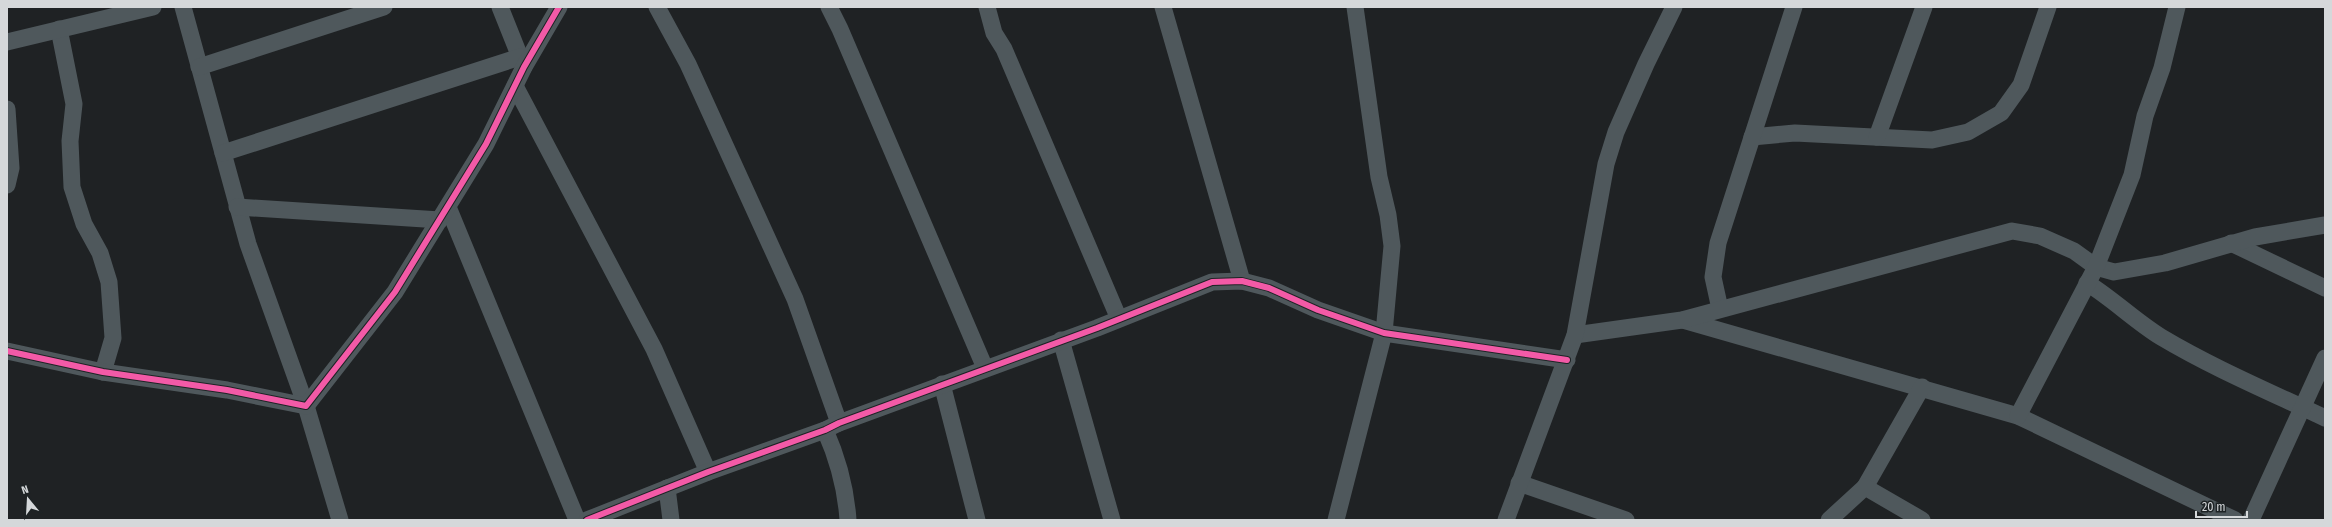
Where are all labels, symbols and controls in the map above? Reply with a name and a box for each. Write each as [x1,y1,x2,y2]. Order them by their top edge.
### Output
north arrow [8,479,48,519]
text: N [20,483,30,497]
scale bar [2196,493,2247,519]
text: 20 m [2202,500,2226,514]

